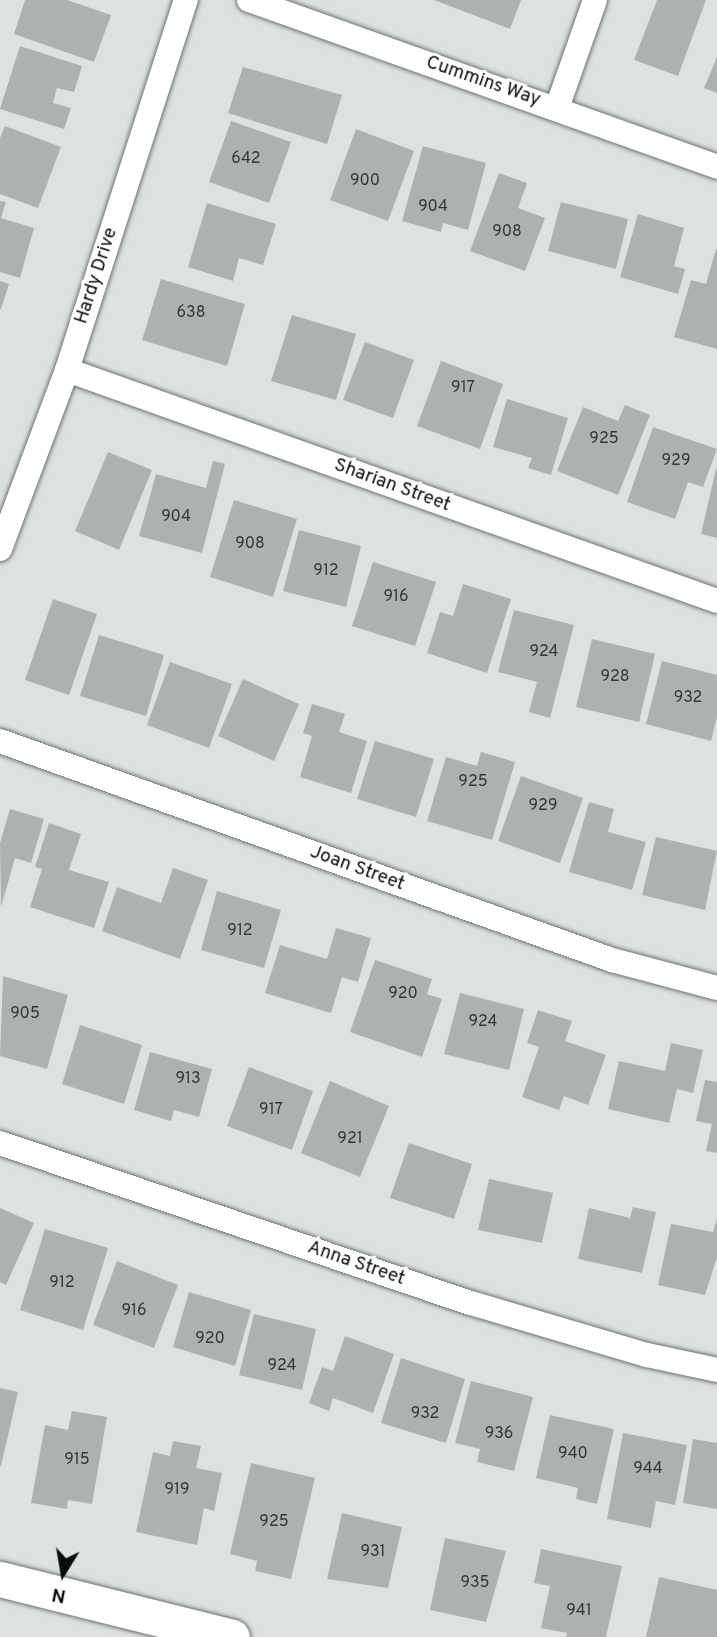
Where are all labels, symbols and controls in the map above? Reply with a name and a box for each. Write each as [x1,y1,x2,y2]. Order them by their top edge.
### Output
street label: Cummins Way [423,52,543,112]
house number: 642 [231,149,261,169]
house number: 900 [350,171,380,191]
house number: 904 [418,197,448,217]
house number: 908 [492,222,522,242]
street label: Hardy Drive [71,225,123,327]
house number: 638 [177,303,205,323]
house number: 917 [451,378,475,398]
house number: 925 [589,429,619,449]
house number: 929 [662,451,690,471]
street label: Sharian Street [331,454,453,518]
house number: 904 [161,507,191,527]
house number: 908 [235,534,265,554]
house number: 912 [313,561,339,581]
house number: 916 [383,587,409,607]
house number: 924 [529,642,559,662]
house number: 928 [600,667,630,687]
house number: 932 [674,688,702,708]
house number: 925 [458,772,488,792]
house number: 929 [529,796,557,816]
street label: Joan Street [307,841,407,897]
house number: 912 [227,921,253,941]
house number: 920 [388,984,418,1004]
house number: 905 [10,1004,40,1024]
house number: 924 [468,1012,498,1032]
house number: 913 [175,1069,201,1089]
house number: 917 [259,1100,283,1120]
house number: 921 [337,1129,363,1149]
street label: Anna Street [304,1237,408,1291]
house number: 912 [49,1273,75,1293]
house number: 916 [121,1301,147,1321]
house number: 920 [195,1329,225,1349]
house number: 924 [267,1356,297,1376]
house number: 932 [411,1404,439,1424]
house number: 936 [485,1424,513,1444]
house number: 940 [558,1444,588,1464]
house number: 915 [64,1450,90,1470]
house number: 944 [633,1459,663,1479]
house number: 919 [164,1480,190,1500]
house number: 925 [259,1512,289,1532]
north arrow [28,1539,98,1609]
house number: 931 [360,1542,386,1562]
house number: 935 [460,1573,490,1593]
text: N [50,1582,68,1608]
house number: 941 [566,1601,592,1621]

